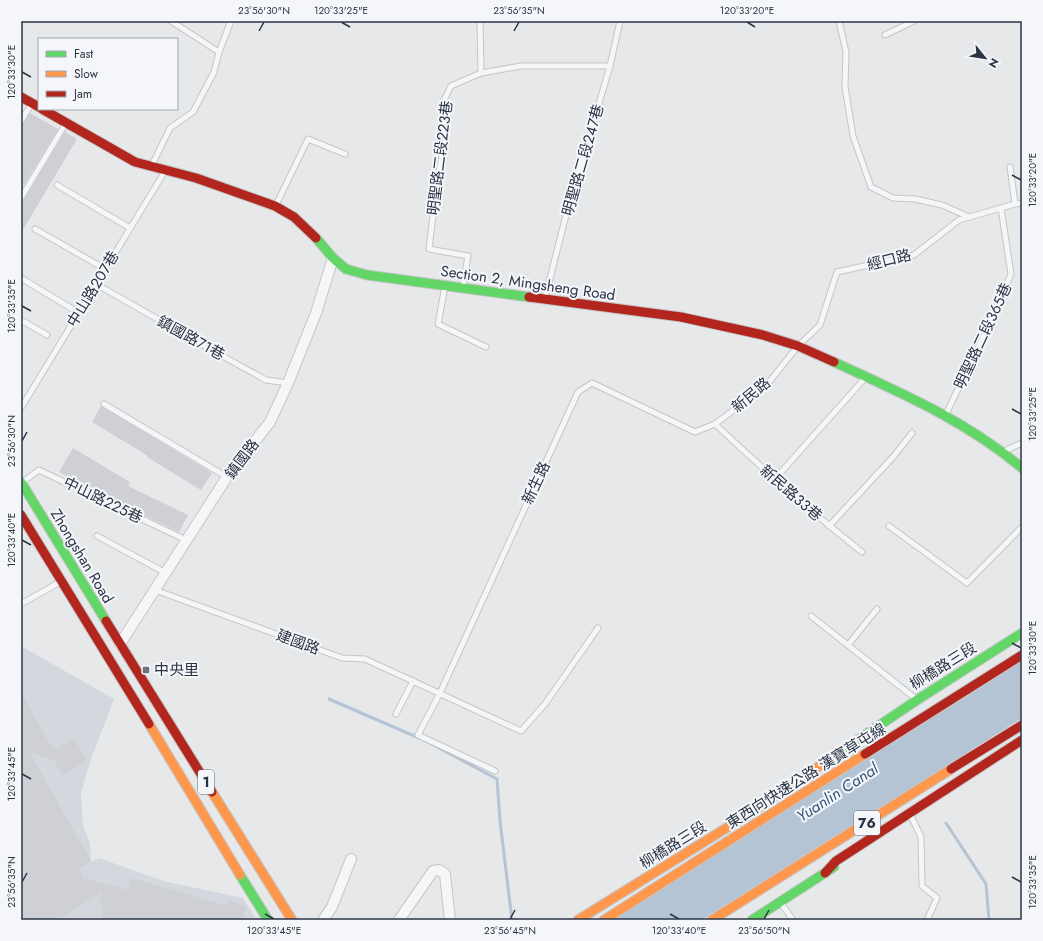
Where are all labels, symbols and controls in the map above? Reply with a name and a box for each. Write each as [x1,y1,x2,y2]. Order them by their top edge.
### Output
text: 23°56'30"N [238,3,290,18]
text: 120°33'25"E [314,3,368,18]
text: 23°56'35"N [493,3,545,18]
text: 120°33'20"E [720,3,774,18]
legend [38,38,178,110]
north arrow [965,38,1005,78]
text: 120°33'30"E [4,45,19,99]
text: Fast [74,45,93,63]
text: N [985,55,1003,71]
text: Slow [74,65,99,83]
text: Jam [72,85,92,103]
street label: 明聖路二段223巷 [422,99,458,217]
street label: 明聖路二段247巷 [557,102,609,218]
text: 120°33'20"E [1025,153,1040,207]
street label: 經口路 [864,244,914,276]
street label: 中山路207巷 [62,247,124,331]
street label: Section 2, Mingsheng Road [439,260,617,306]
text: 120°33'35"E [4,279,19,333]
street label: 明聖路二段365巷 [949,279,1017,393]
street label: 鎮國路71巷 [153,310,229,366]
street label: 新民路 [727,372,775,418]
text: 120°33'25"E [1025,387,1040,441]
text: 23°56'30"N [4,415,19,467]
street label: 鎮國路 [220,434,264,484]
street label: 新生路 [517,458,555,508]
street label: 新民路33巷 [755,460,827,526]
street label: 中山路225巷 [60,471,146,529]
street label: Zhongshan Road [45,505,119,607]
text: 120°33'40"E [4,513,19,567]
text: 120°33'30"E [1025,621,1040,675]
street label: 建國路 [273,624,323,660]
street label: 柳橋路三段 [905,637,981,695]
place label: 中央里 [154,659,199,681]
marker: 中央里 [141,665,151,675]
street label: 東西向快速公路 漢寶草屯線 [722,718,890,834]
text: 120°33'45"E [4,747,19,801]
water label: Yuanlin Canal [792,757,884,827]
road number: 1 [198,770,214,794]
road number: 76 [854,811,880,835]
street label: 柳橋路三段 [635,816,711,874]
text: 120°33'35"E [1025,855,1040,909]
text: 23°56'35"N [4,856,19,908]
text: 120°33'45"E [247,923,301,938]
text: 23°56'45"N [484,923,536,938]
text: 120°33'40"E [652,923,706,938]
text: 23°56'50"N [738,923,790,938]

